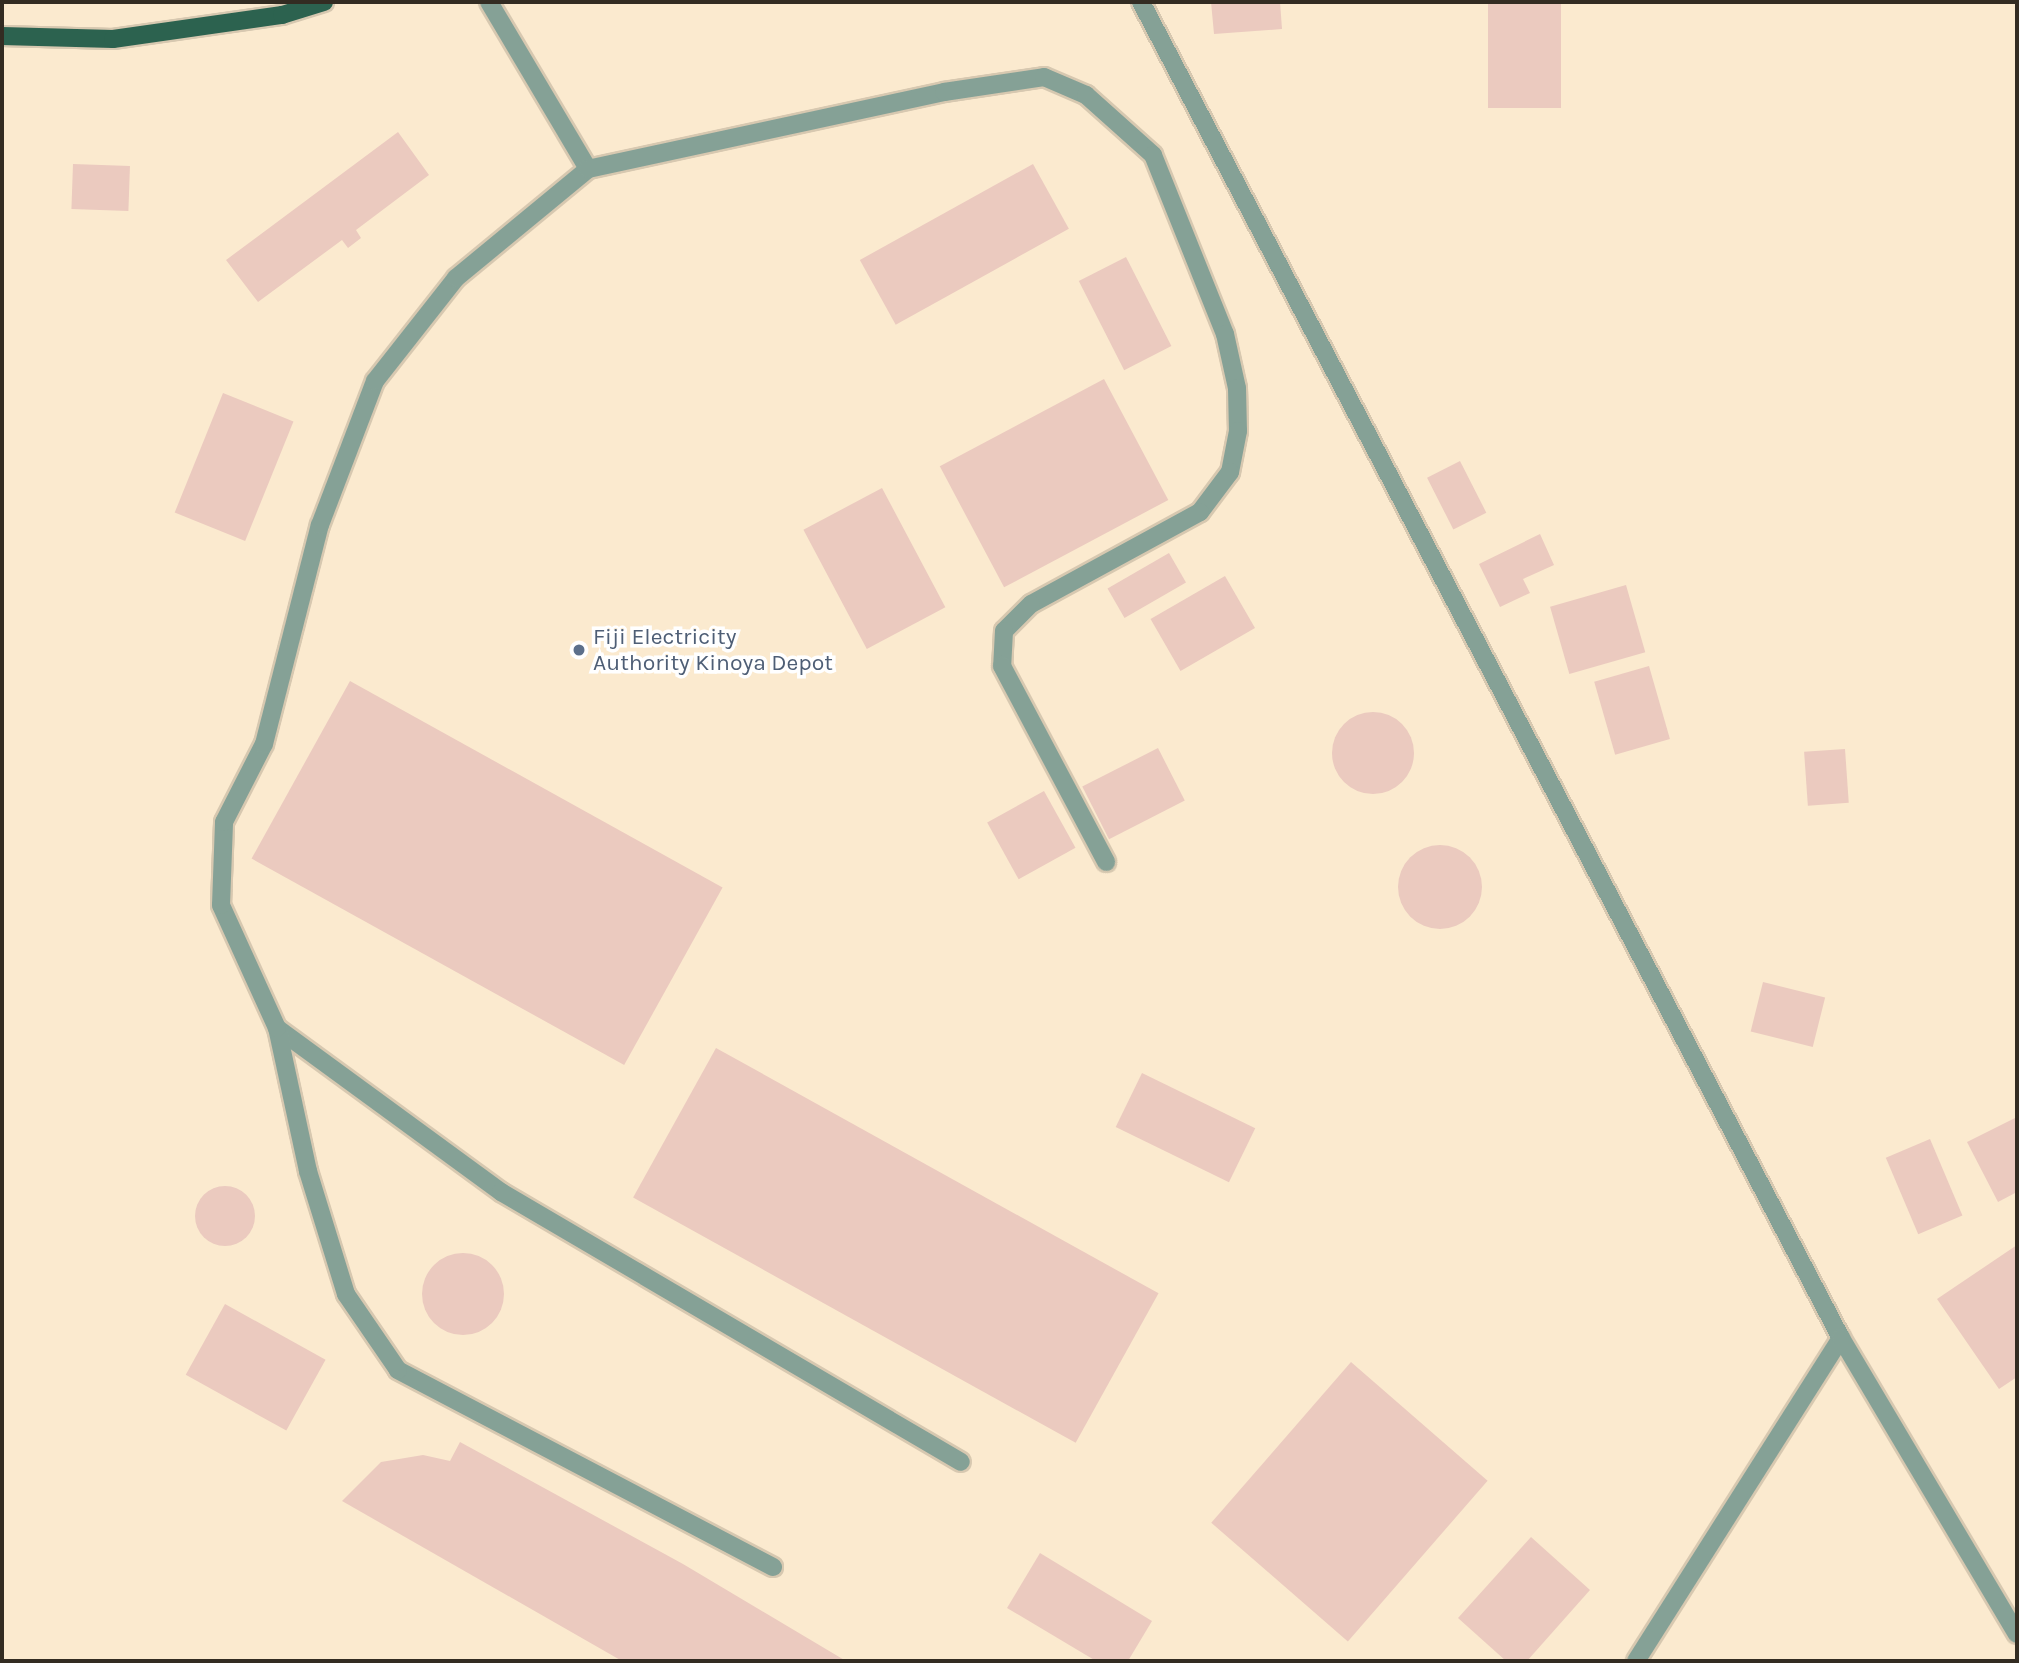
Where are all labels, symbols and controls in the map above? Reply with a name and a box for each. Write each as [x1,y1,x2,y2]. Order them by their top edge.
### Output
place label: Fiji Electricity Authority Kinoya Depot [593,623,833,677]
marker: Fiji Electricity Authority Kinoya Depot [571,642,587,658]

